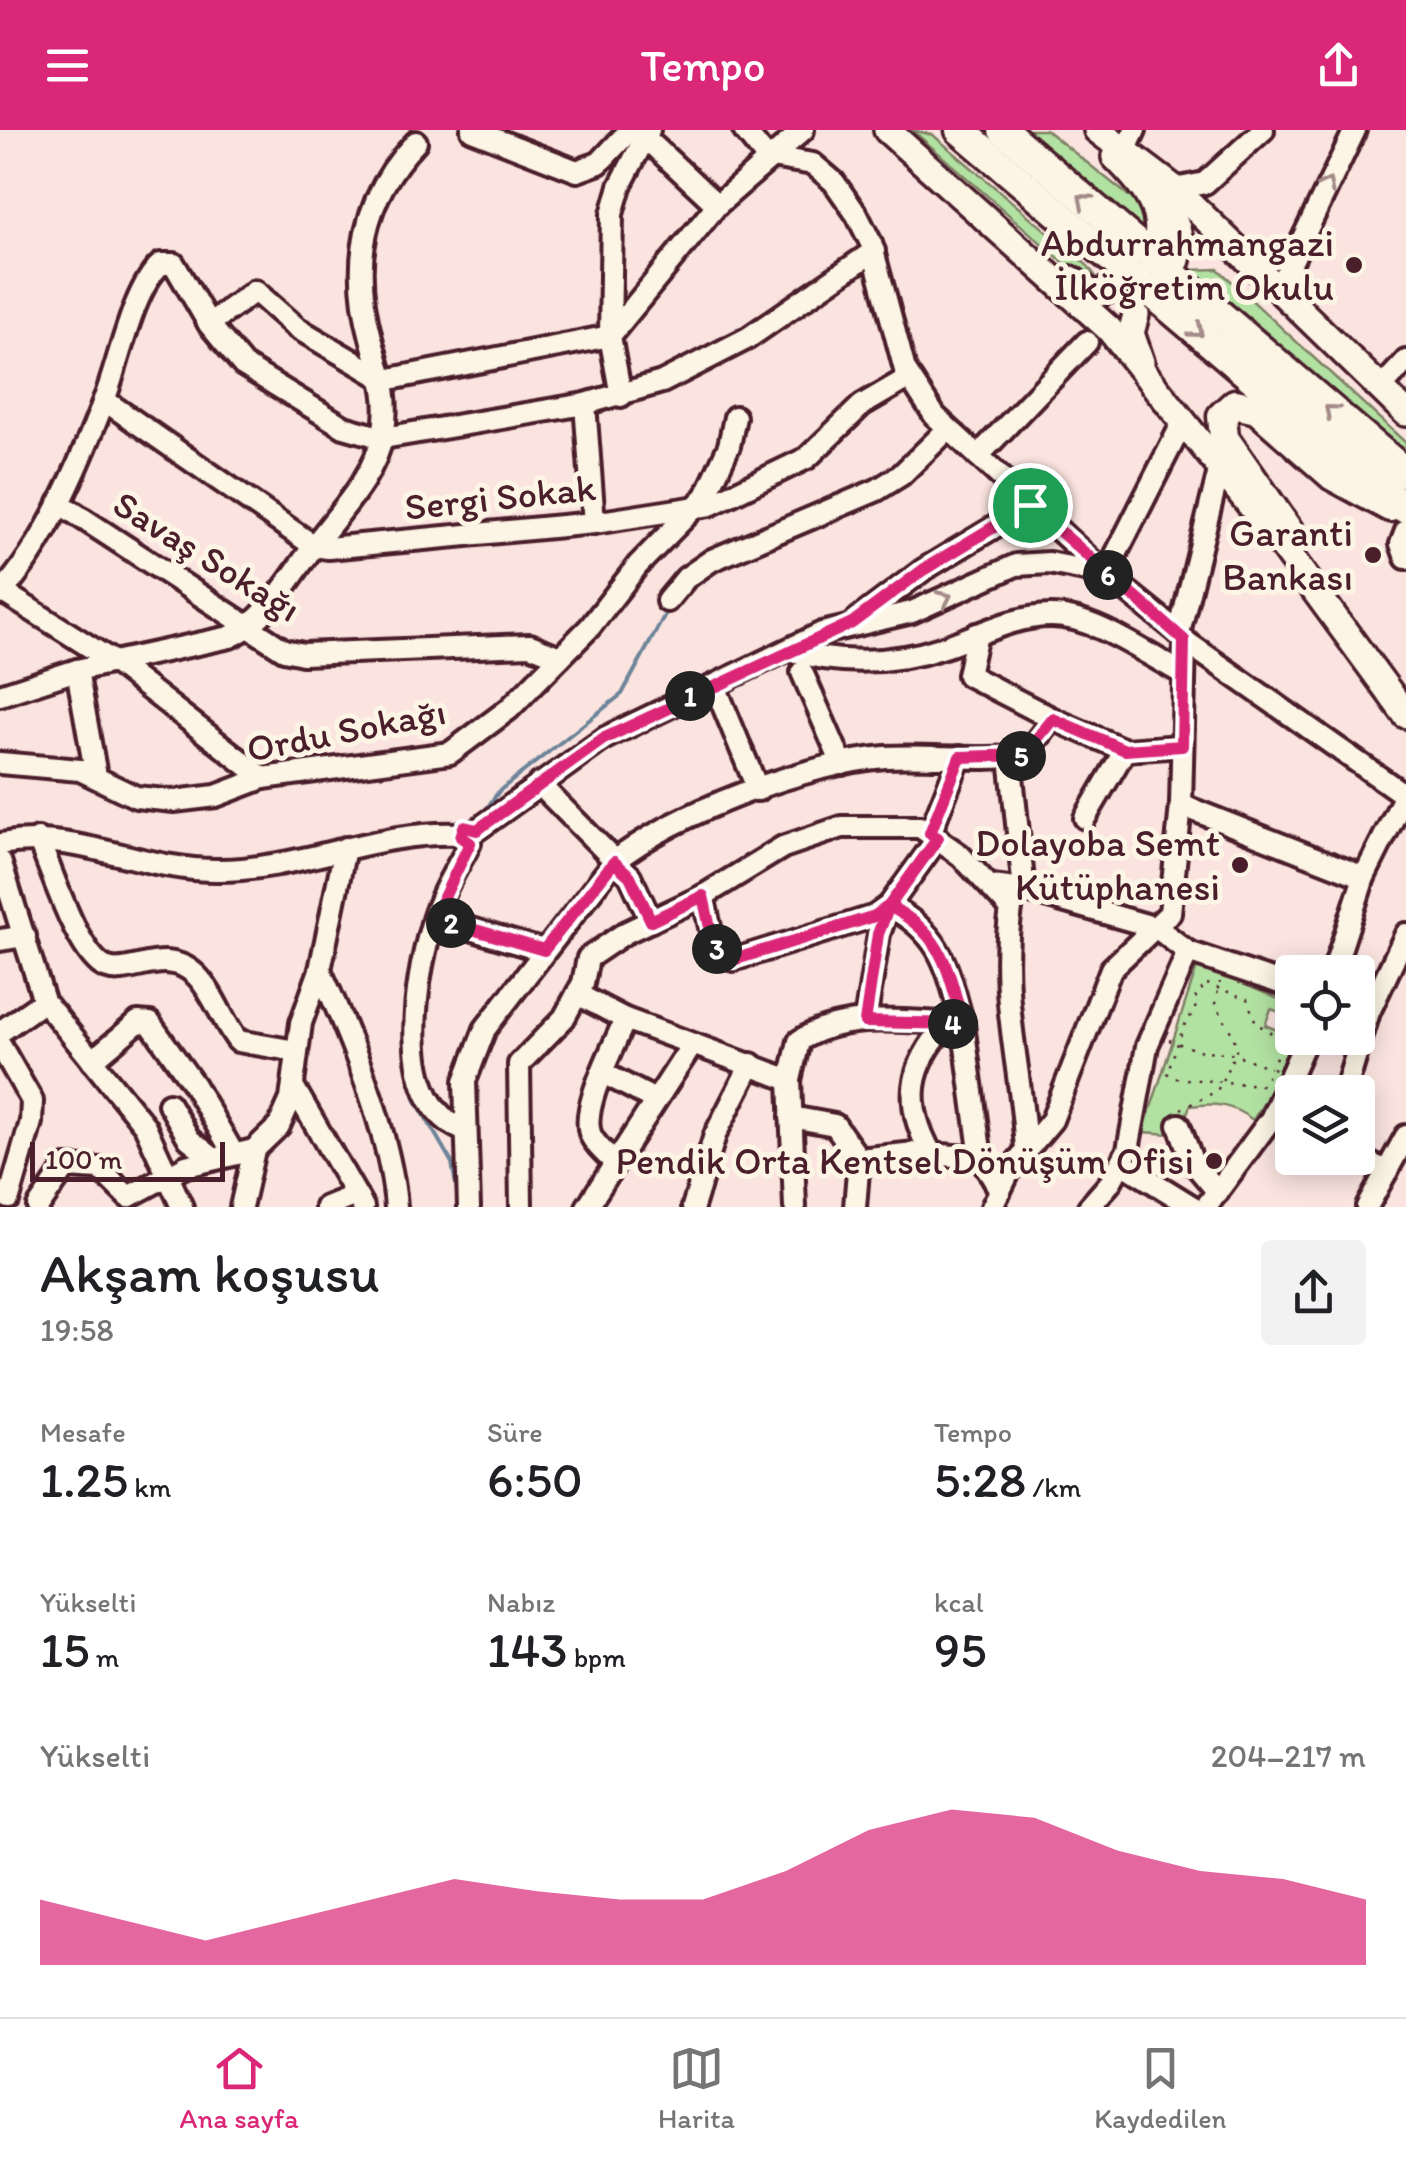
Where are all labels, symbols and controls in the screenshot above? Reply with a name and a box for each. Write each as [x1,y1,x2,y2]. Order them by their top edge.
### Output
icon: menu [40,38,95,93]
text: Tempo [640,38,766,92]
icon: share [1311,38,1366,93]
one-way arrow [1315,177,1335,195]
one-way arrow [1077,194,1096,212]
place label: Abdurrahmangazi İlköğretim Okulu [1041,220,1334,310]
marker: Abdurrahmangazi İlköğretim Okulu [1343,254,1365,276]
one-way arrow [1186,319,1204,337]
one-way arrow [1325,405,1343,423]
pin [988,463,1073,548]
street label: Sergi Sokak [402,464,598,530]
icon: arrive [1003,478,1058,533]
street label: Savaş Sokağı [105,480,309,632]
place label: Garanti Bankası [1222,510,1353,600]
marker: Garanti Bankası [1362,544,1384,566]
pin: 6 [1083,550,1133,600]
text: 6 [1101,558,1115,592]
one-way arrow [935,590,953,610]
pin: 1 [665,671,715,721]
text: 1 [684,679,697,713]
street label: Ordu Sokağı [243,688,449,772]
pin: 5 [996,731,1046,781]
text: 5 [1014,739,1028,773]
place label: Dolayoba Semt Kütüphanesi [975,820,1220,910]
marker: Dolayoba Semt Kütüphanesi [1229,854,1251,876]
pin: 2 [426,898,476,948]
text: 2 [444,906,458,940]
pin: 3 [692,924,742,974]
text: 3 [709,932,725,966]
map controls [1275,955,1375,1175]
button: locate [1275,955,1375,1055]
pin: 4 [928,999,978,1049]
text: 4 [945,1007,961,1041]
button: layers [1275,1075,1375,1175]
scale bar [30,1137,225,1182]
place label: Pendik Orta Kentsel Dönüşüm Ofisi [616,1138,1194,1184]
text: 100 m [45,1142,122,1176]
marker: Pendik Orta Kentsel Dönüşüm Ofisi [1203,1150,1225,1172]
text: Akşam koşusu [40,1240,380,1306]
button: share [1261,1240,1366,1345]
text: 19:58 [40,1311,114,1349]
text: Mesafe [40,1415,126,1449]
text: Süre [487,1415,543,1449]
text: Tempo [934,1415,1012,1449]
text: 1.25 [40,1449,128,1510]
text: 6:50 [487,1449,583,1510]
text: 5:28 [934,1449,1026,1510]
text: km [128,1470,171,1504]
text: /km [1026,1470,1081,1504]
text: Yükselti [40,1585,136,1619]
text: Nabız [487,1585,555,1619]
text: kcal [934,1585,984,1619]
text: 15 [40,1619,89,1680]
text: 143 [487,1619,568,1680]
text: 95 [934,1619,986,1680]
text: m [89,1640,119,1674]
text: bpm [568,1640,626,1674]
text: Yükselti [40,1737,150,1775]
text: 204–217 m [1211,1737,1366,1775]
tab: Ana sayfa [180,2041,299,2135]
tab: Harita [658,2041,735,2135]
tab: Kaydedilen [1094,2041,1226,2135]

